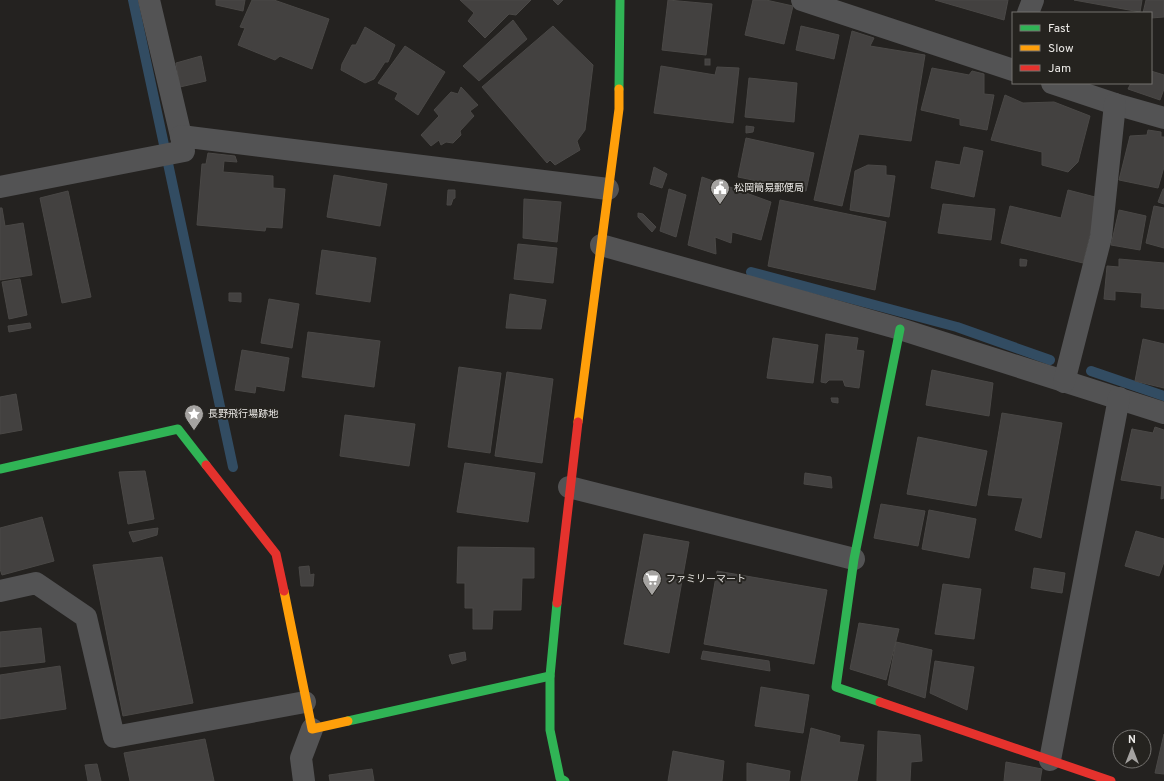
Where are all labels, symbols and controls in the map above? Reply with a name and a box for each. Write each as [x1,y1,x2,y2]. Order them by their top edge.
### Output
legend [1012,12,1152,84]
text: Fast [1048,21,1070,37]
text: Slow [1048,41,1074,57]
text: Jam [1048,61,1071,77]
public building icon: 松岡簡易郵便局 [709,177,731,205]
place label: 松岡簡易郵便局 [734,182,804,195]
place icon: 長野飛行場跡地 [183,403,205,431]
place label: 長野飛行場跡地 [208,408,279,421]
supermarket icon: ファミリーマート [641,568,663,596]
place label: ファミリーマート [666,573,746,586]
north arrow [1112,729,1152,769]
text: N [1128,733,1136,747]

